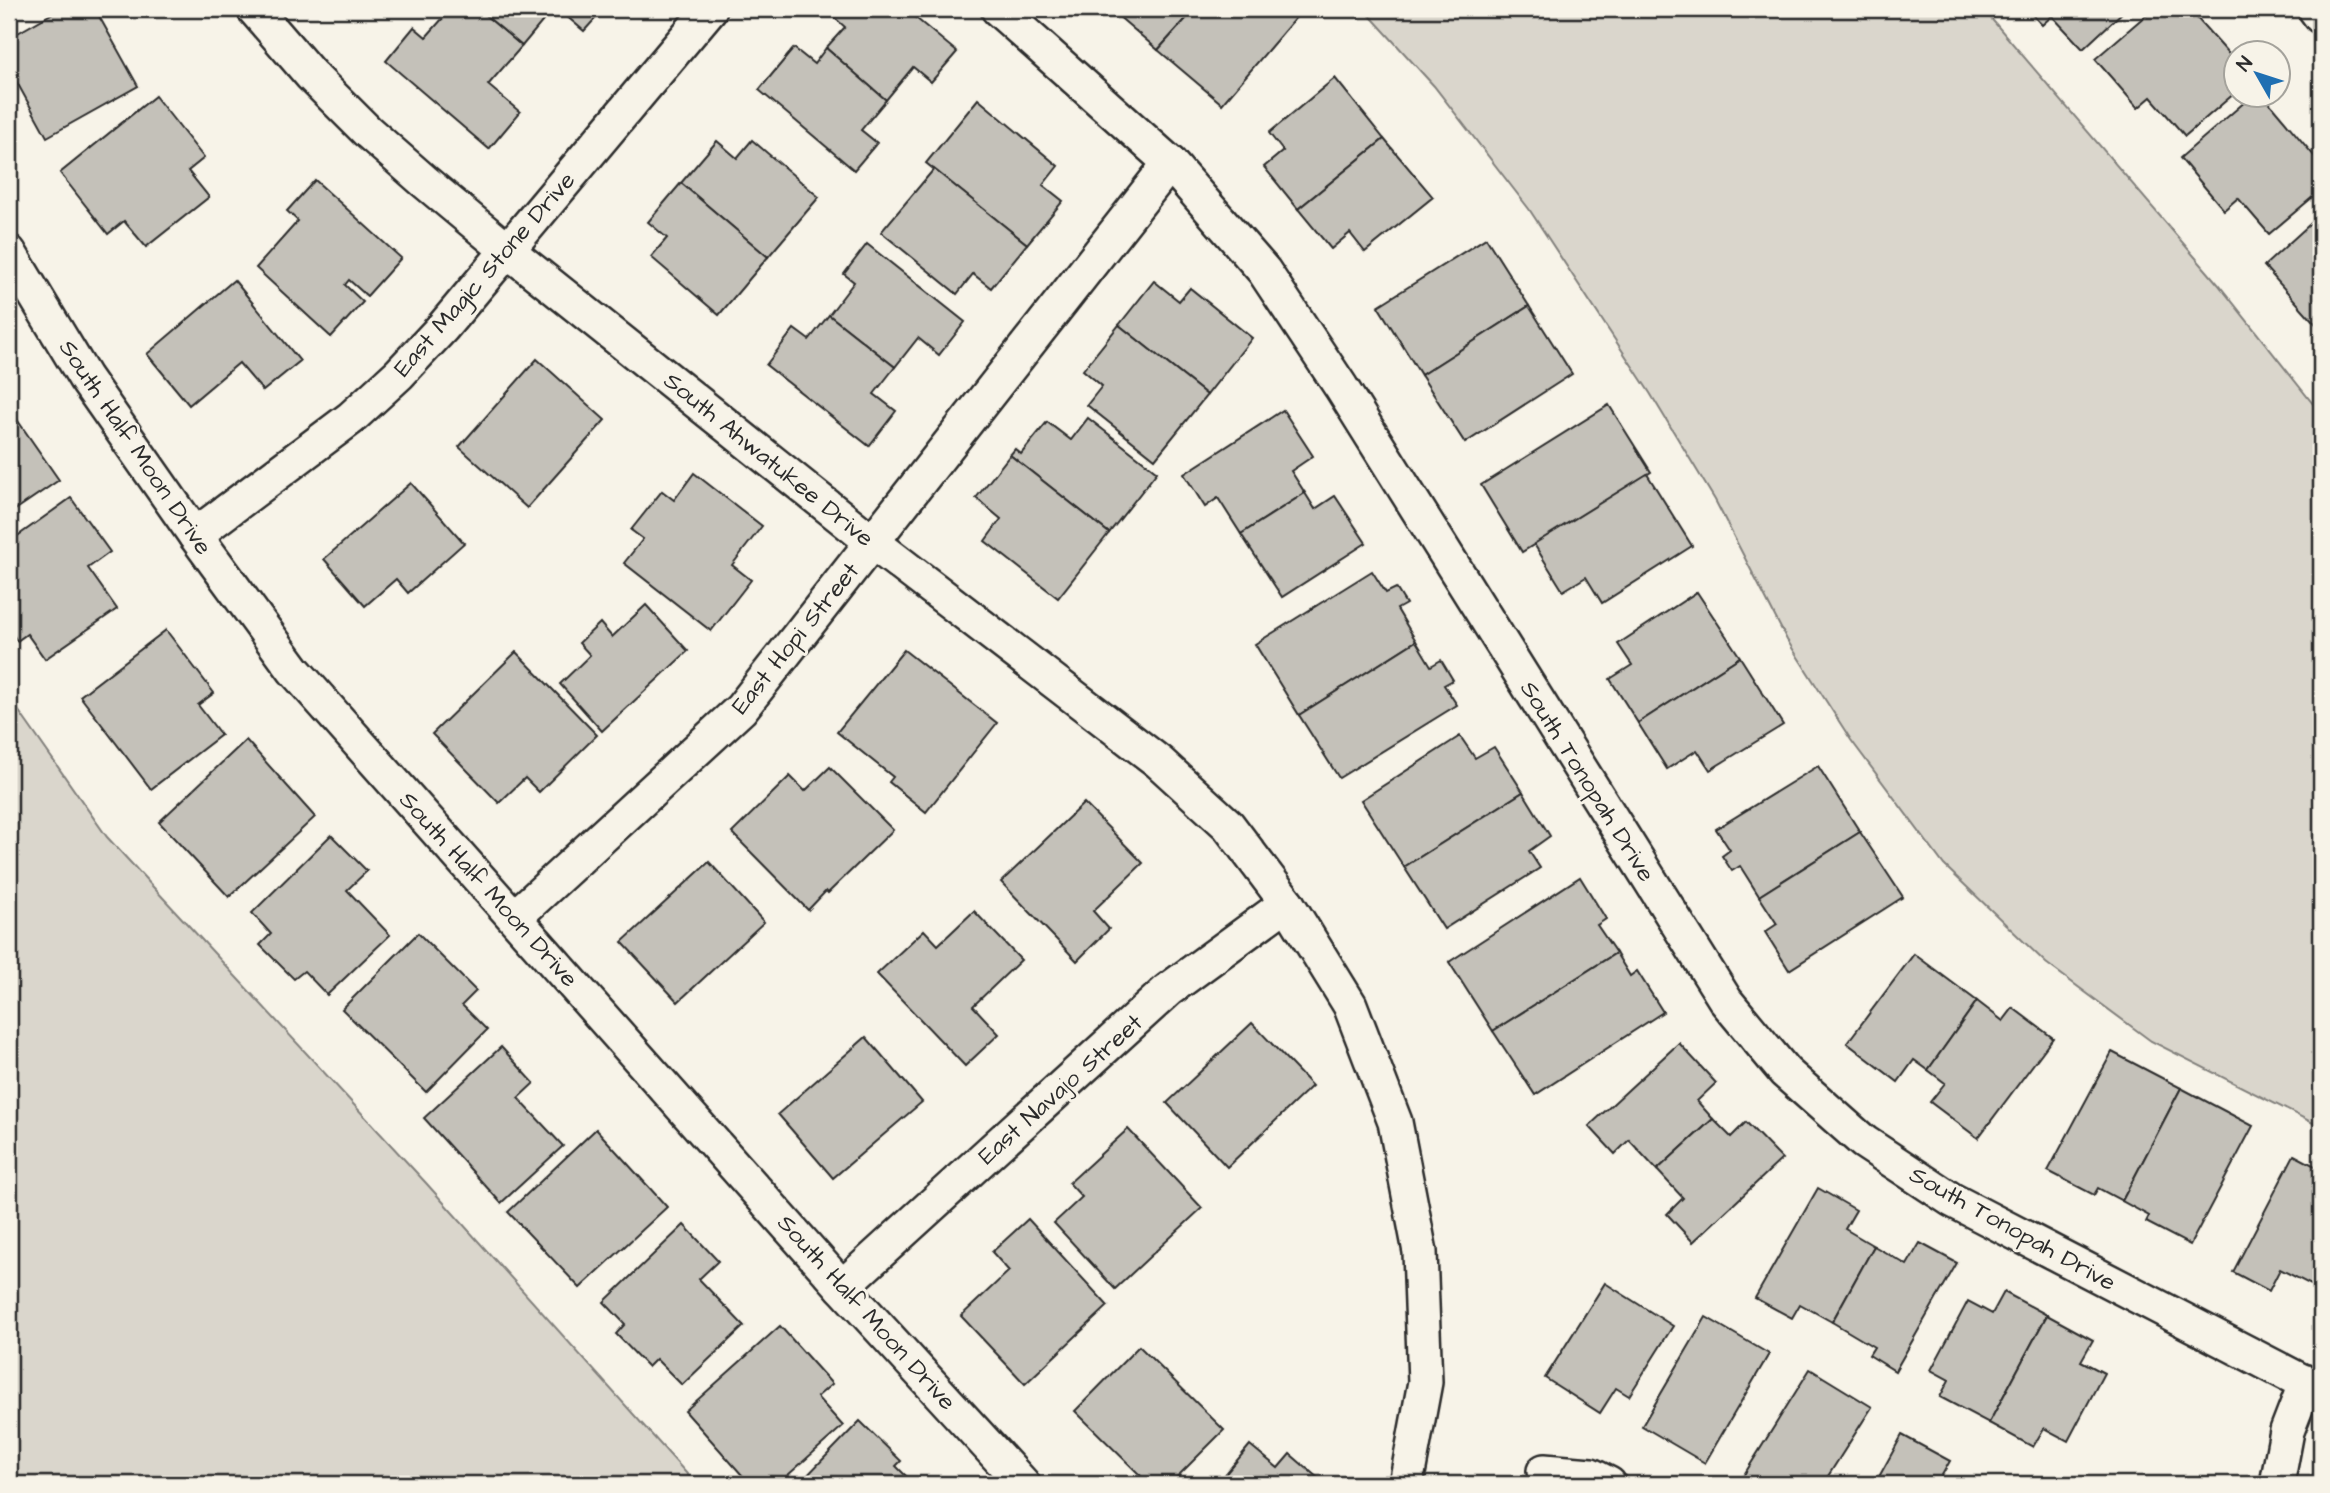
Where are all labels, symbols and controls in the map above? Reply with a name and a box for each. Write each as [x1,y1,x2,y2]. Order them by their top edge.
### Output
north arrow [2222,38,2292,108]
text: N [2231,51,2259,77]
street label: East Magic Stone Drive [386,165,584,385]
street label: South Half Moon Drive [50,333,220,562]
street label: South Ahwatukee Drive [656,364,881,555]
street label: East Hopi Street [724,555,868,722]
street label: South Tonopah Drive [1511,674,1663,889]
street label: South Half Moon Drive [391,784,586,995]
street label: East Navajo Street [971,1006,1151,1173]
street label: South Tonopah Drive [1903,1158,2122,1300]
street label: South Half Moon Drive [769,1207,964,1418]

